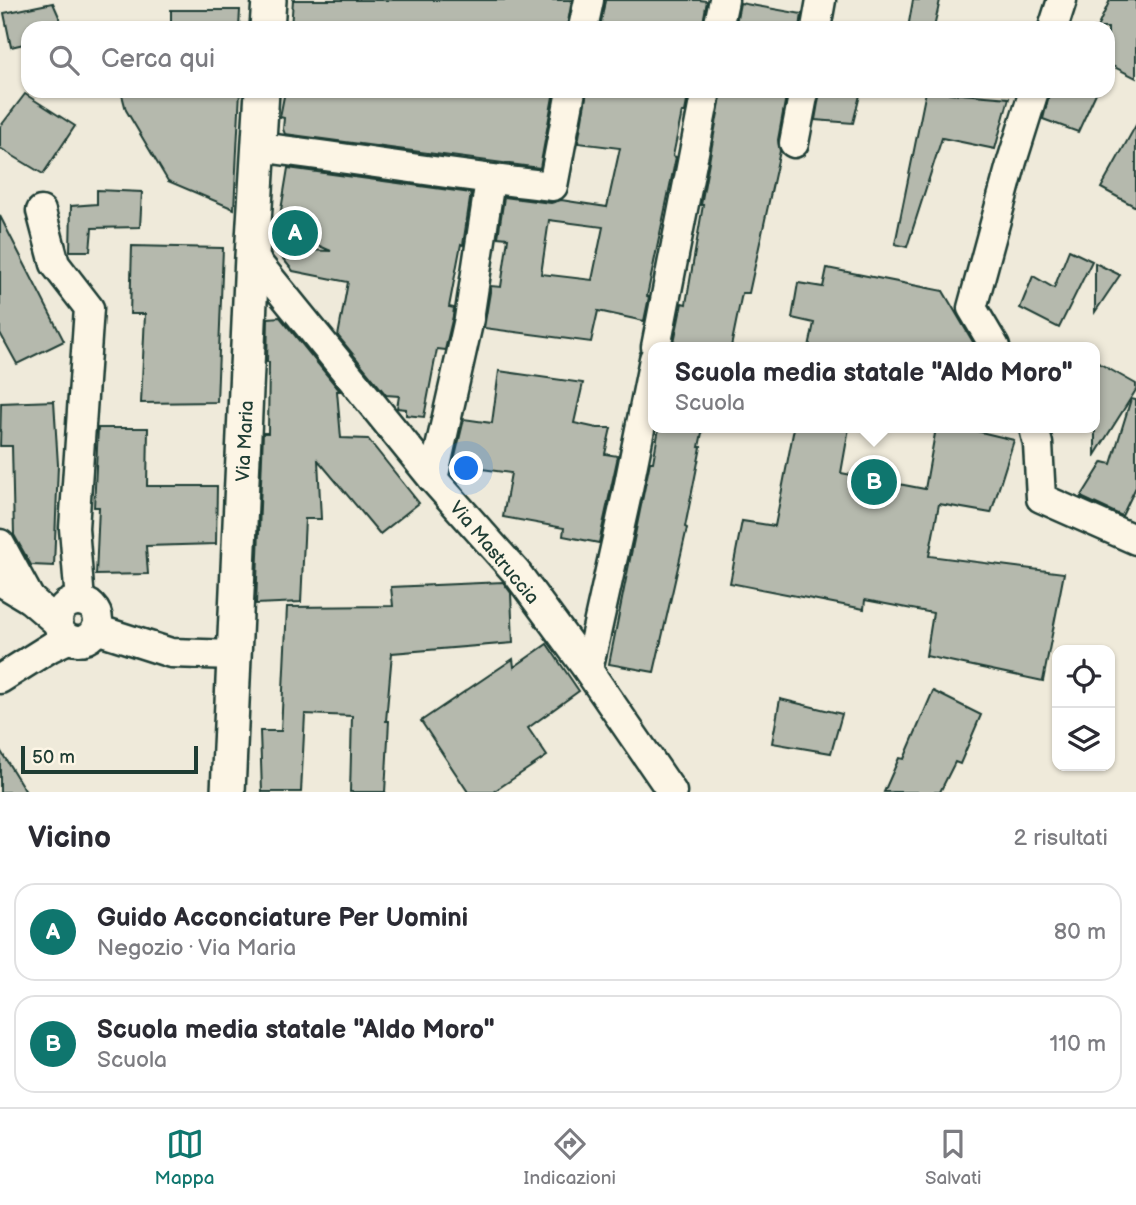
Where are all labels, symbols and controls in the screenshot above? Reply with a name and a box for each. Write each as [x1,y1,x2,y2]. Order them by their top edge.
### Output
search box [21,21,1115,98]
icon: search [45,41,83,79]
text: Cerca qui [101,44,215,75]
pin: A [272,207,318,259]
popup [648,342,1100,433]
text: Scuola media statale "Aldo Moro" [675,358,1073,389]
text: Scuola [675,389,745,417]
street label: Via Maria [232,400,259,482]
your location [449,451,483,485]
pin: B [851,456,897,508]
street label: Via Mastruccia [444,497,544,609]
map controls [1052,645,1115,771]
button: locate [1052,645,1115,708]
button: layers [1052,708,1115,771]
scale bar [21,743,198,775]
text: 50 m [32,746,75,769]
text: Vicino [28,820,111,856]
text: 2 risultati [1013,824,1108,852]
text: Guido Acconciature Per Uomini [97,903,468,934]
text: A [46,918,60,946]
text: 80 m [1054,918,1106,946]
text: Negozio · Via Maria [97,934,296,962]
text: Scuola media statale "Aldo Moro" [97,1015,495,1046]
text: B [45,1030,61,1058]
text: 110 m [1049,1030,1106,1058]
text: Scuola [97,1046,167,1074]
tab: Mappa [155,1125,215,1190]
tab: Indicazioni [524,1125,616,1190]
tab: Salvati [925,1125,981,1190]

